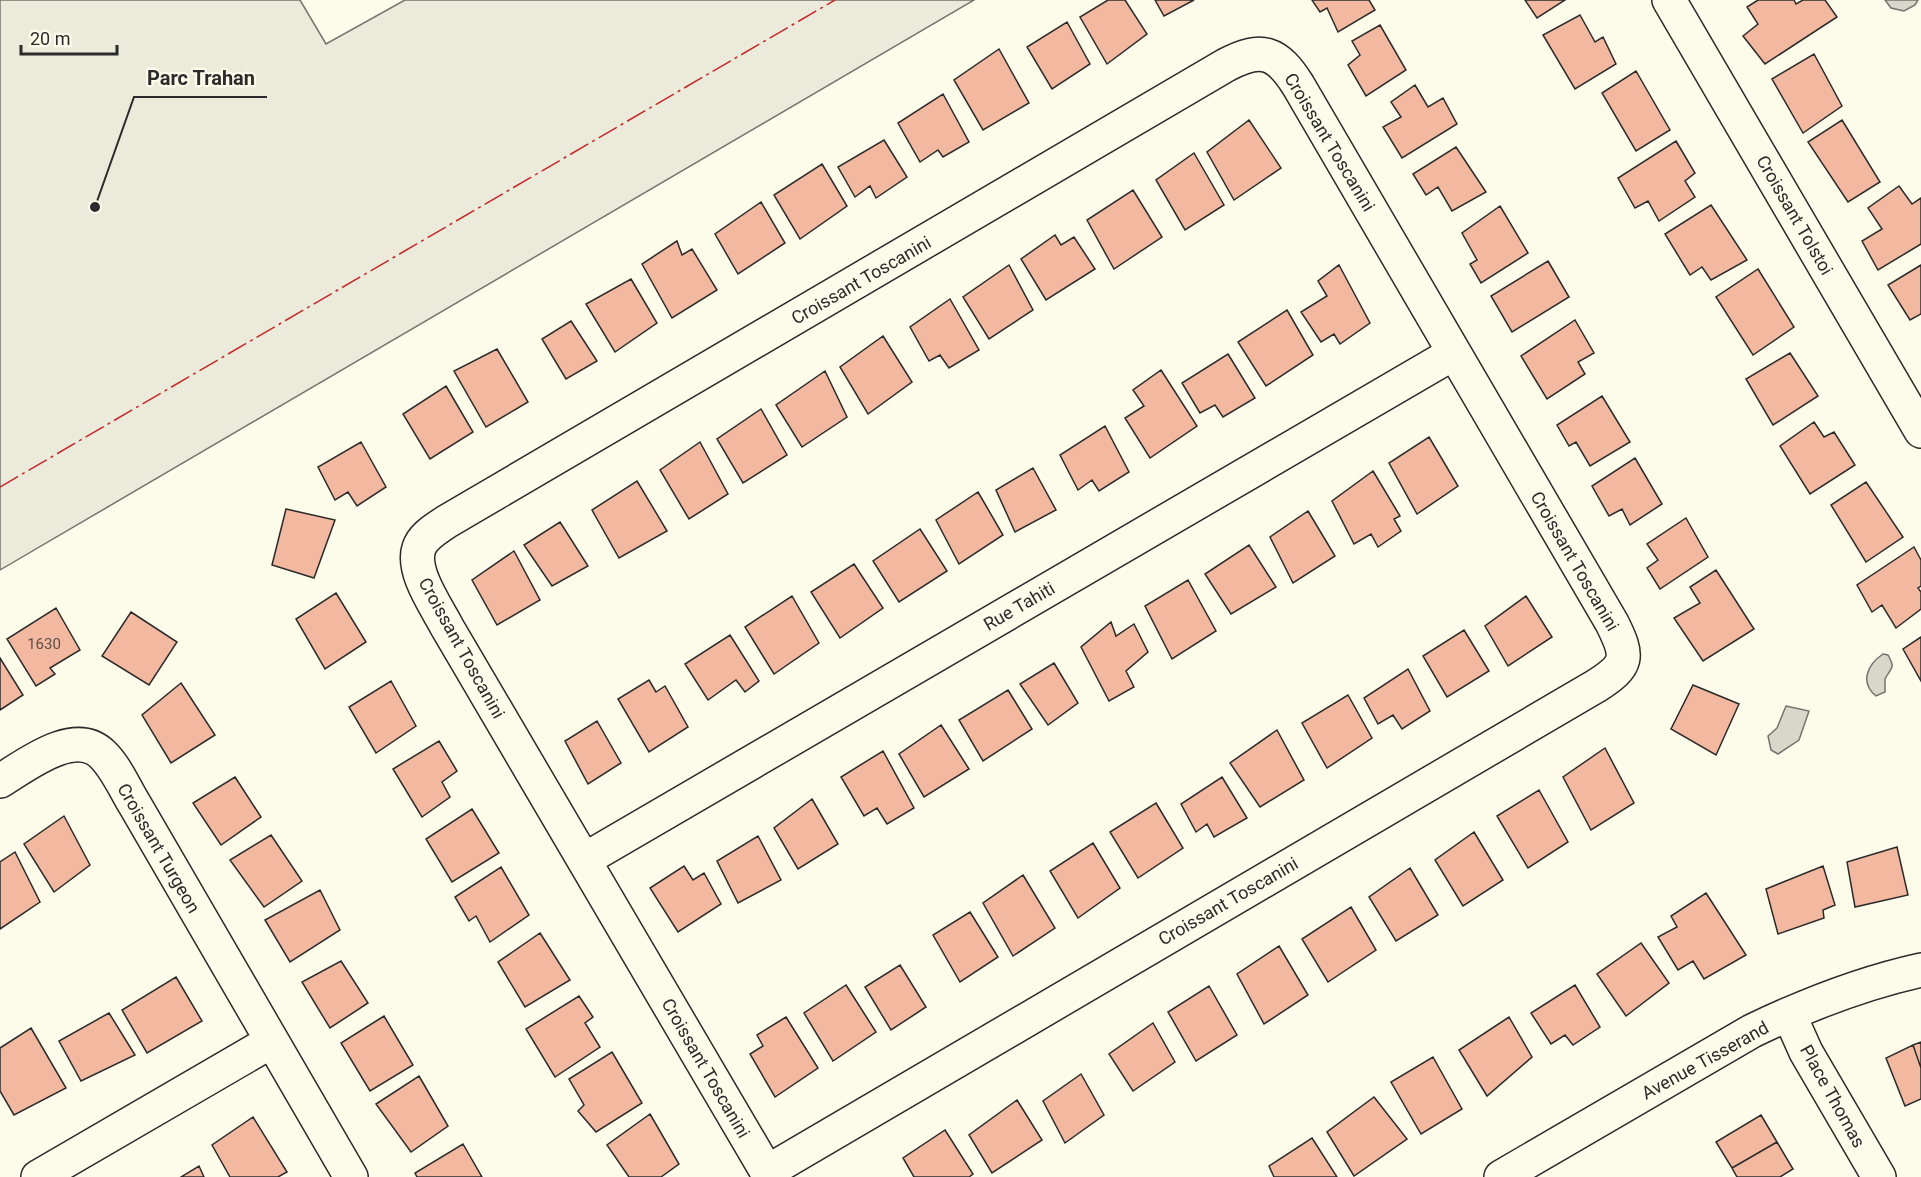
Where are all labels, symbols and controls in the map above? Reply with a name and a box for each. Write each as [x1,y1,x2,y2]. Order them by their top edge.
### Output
scale bar [21,18,117,56]
text: 20 m [30,28,70,49]
callout: Parc Trahan [134,59,267,97]
text: Parc Trahan [147,66,255,90]
street label: Croissant Toscanini [1280,69,1380,215]
street label: Croissant Tolstoi [1752,151,1838,279]
street label: Croissant Toscanini [787,231,935,329]
street label: Croissant Toscanini [1526,487,1624,635]
street label: Croissant Toscanini [415,574,509,722]
street label: Rue Tahiti [980,577,1058,635]
house number: 1630 [27,635,61,653]
street label: Croissant Turgeon [113,779,205,917]
street label: Croissant Toscanini [1154,852,1302,950]
street label: Croissant Toscanini [657,994,755,1142]
street label: Avenue Tisserand [1638,1016,1772,1104]
street label: Place Thomas [1796,1041,1870,1151]

